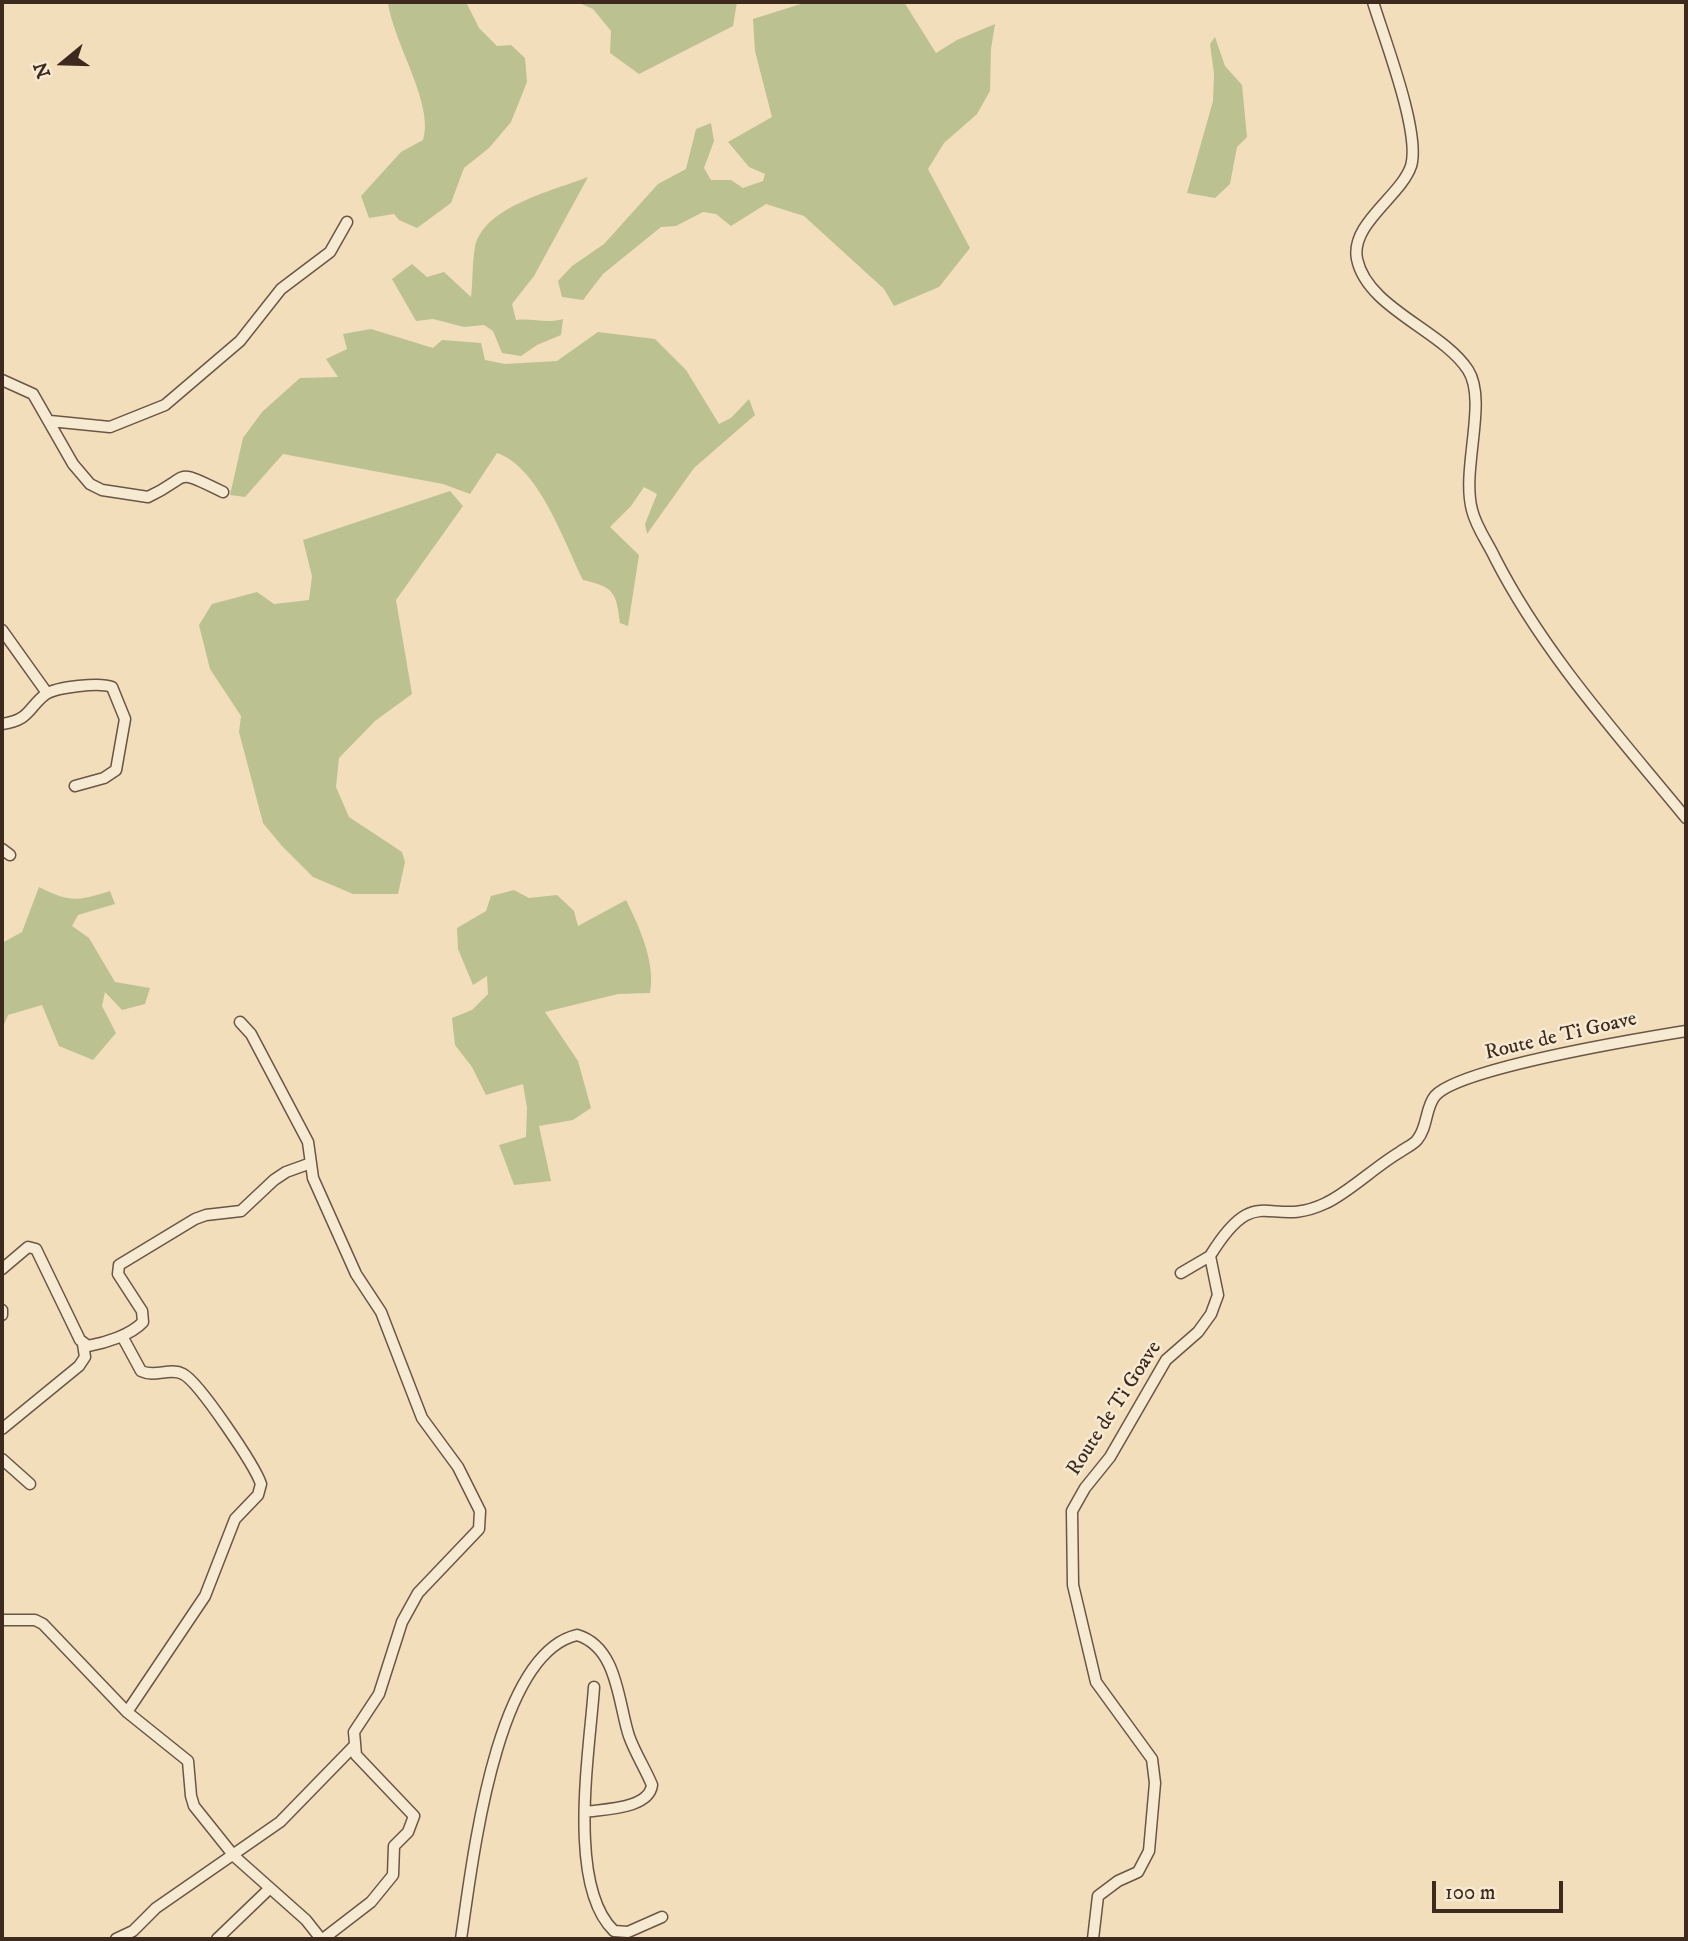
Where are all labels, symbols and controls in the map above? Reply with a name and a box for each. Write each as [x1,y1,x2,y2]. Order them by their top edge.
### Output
north arrow [28,28,98,98]
text: N [29,59,56,81]
street label: Route de Ti Goave [1483,1007,1639,1067]
street label: Route de Ti Goave [1062,1337,1168,1481]
scale bar [1436,1868,1567,1912]
text: 100 m [1445,1880,1496,1906]

